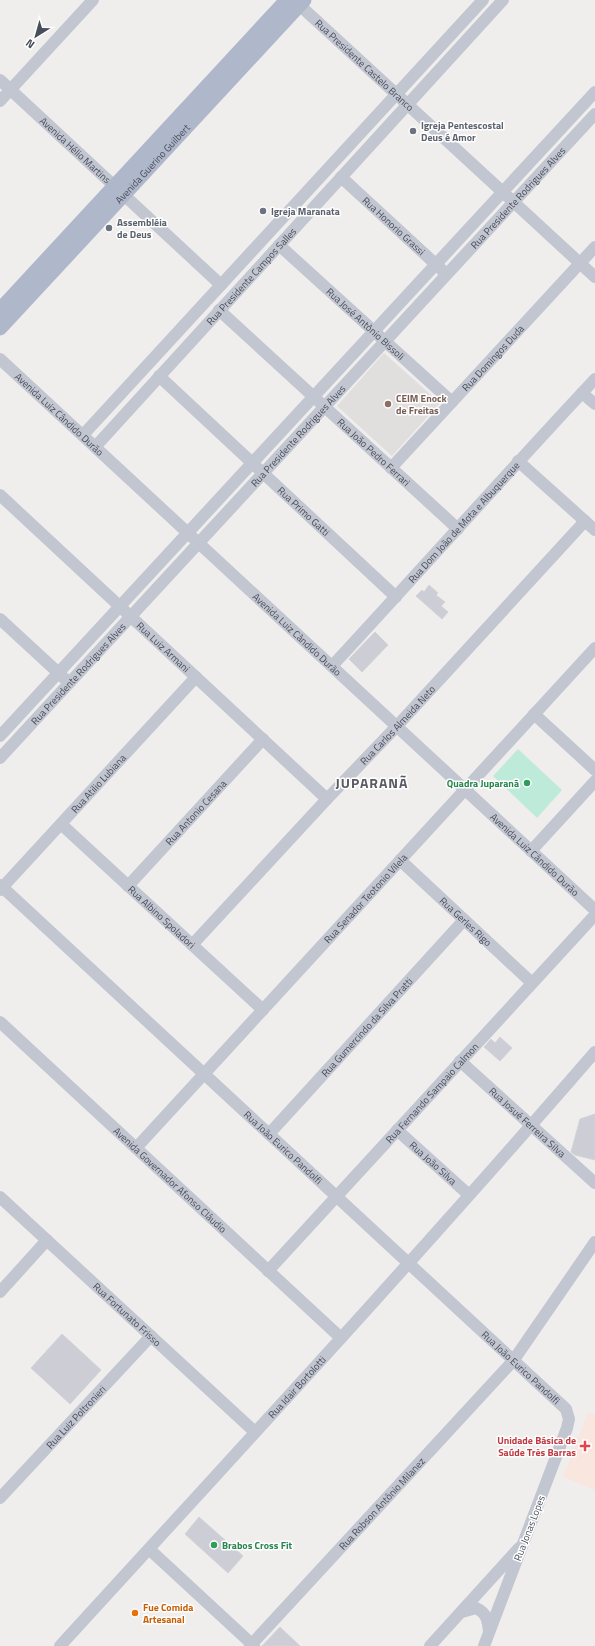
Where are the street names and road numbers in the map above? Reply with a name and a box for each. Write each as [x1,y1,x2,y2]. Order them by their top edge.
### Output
street label: Rua Presidente Castelo Branco [312,16,417,115]
street label: Avenida Hélio Martins [36,114,114,187]
street label: Avenida Guerino Guilbert [112,120,194,207]
street label: Rua Presidente Rodrigues Alves [467,143,569,252]
street label: Rua Honorio Grassi [359,193,428,259]
street label: Rua Presidente Campos Salles [203,224,300,329]
street label: Rua José Antônio Bissoli [323,284,408,364]
street label: Rua Domingos Duda [459,322,528,395]
street label: Avenida Luiz Cândido Durão [11,369,107,459]
street label: Rua Presidente Rodrigues Alves [247,381,349,490]
street label: Rua João Pedro Ferrari [334,415,413,490]
street label: Rua Dom João de Mota e Albuquerque [405,458,523,586]
street label: Rua Primo Gatti [274,483,333,540]
street label: Avenida Luiz Cândido Durão [249,590,345,680]
street label: Rua Presidente Rodrigues Alves [27,619,130,728]
street label: Rua Luiz Armani [133,619,193,676]
street label: Rua Carlos Almeida Neto [357,682,439,768]
street label: Rua Atilio Lubiana [68,751,130,816]
street label: Rua Antonio Cesana [162,777,230,849]
street label: Avenida Luiz Cândido Durão [487,810,582,900]
street label: Rua Senador Teotonio Vilela [321,850,411,947]
street label: Rua Albino Spoladori [124,882,198,952]
street label: Rua Gerles Rigo [436,894,495,950]
street label: Rua Gumercindo da Silva Pratti [318,974,416,1080]
street label: Rua Fernando Sampaio Calmon [382,1040,482,1147]
street label: Rua Josué Ferreira Silva [486,1084,569,1161]
street label: Rua João Eurico Pandolfi [240,1107,326,1188]
street label: Avenida Governador Afonso Cláudio [110,1124,230,1236]
street label: Rua João Silva [406,1138,460,1189]
street label: Rua Fortunato Frisso [89,1279,164,1350]
street label: Rua João Eurico Pandolfi [478,1327,563,1408]
street label: Rua Idair Bortolotti [265,1353,329,1422]
street label: Rua Luiz Poltronieri [43,1382,109,1452]
street label: Rua Robson Antônio Milanez [335,1454,429,1553]
street label: Rua Jonas Lopes [510,1493,549,1563]

